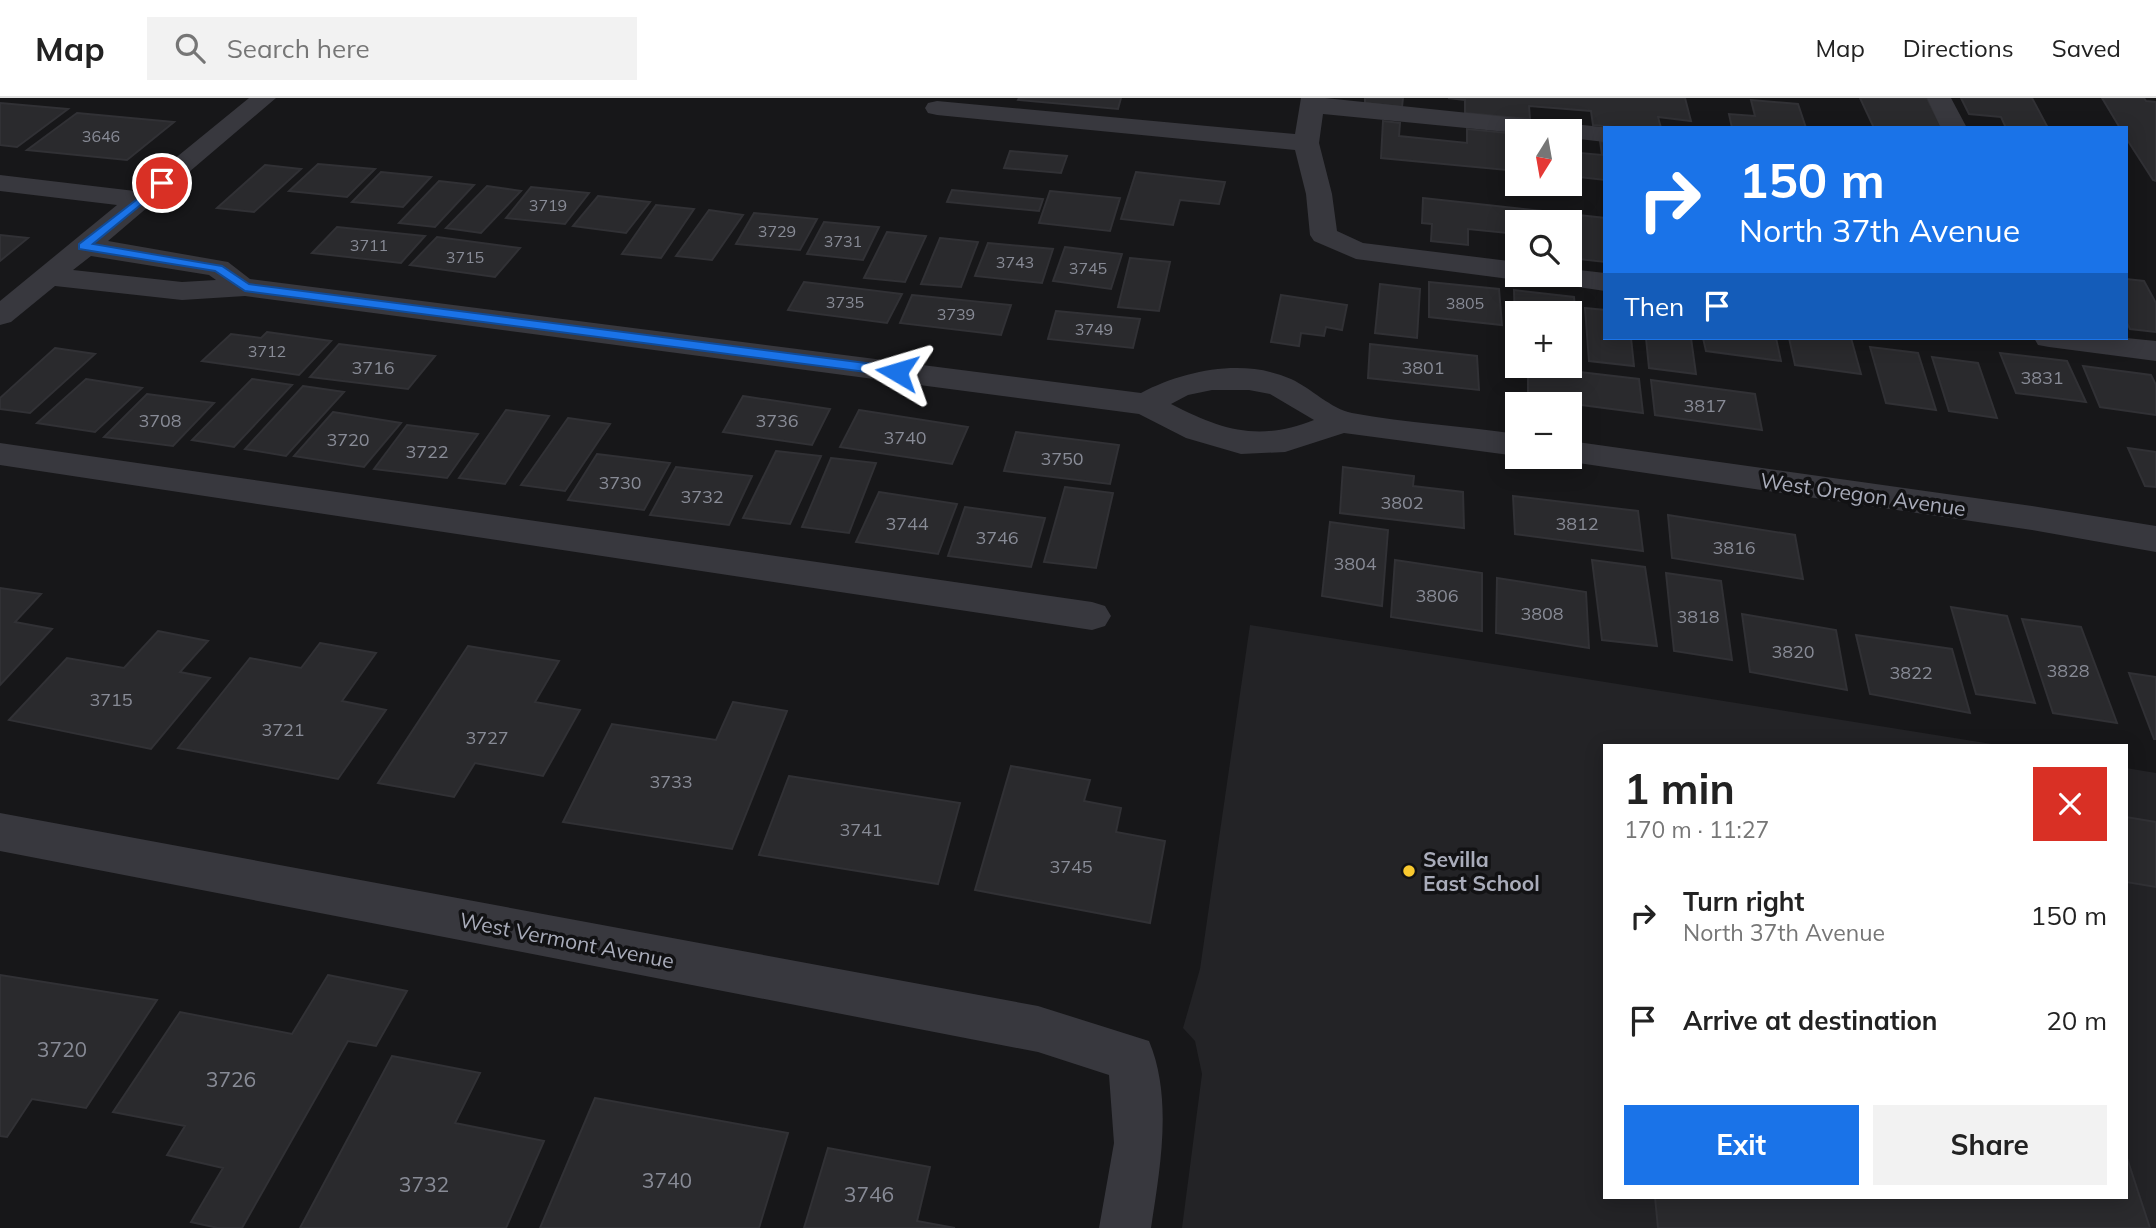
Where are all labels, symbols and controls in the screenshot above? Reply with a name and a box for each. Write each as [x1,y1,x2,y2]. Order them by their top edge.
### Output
search box [147,17,637,80]
text: Map [35,28,105,69]
icon: search [171,29,209,67]
text: Search here [227,32,370,65]
text: Map [1815,33,1865,63]
text: Directions [1903,33,2014,63]
text: Saved [2052,33,2121,63]
north arrow [1505,119,1582,196]
map controls [1505,119,1582,469]
house number: 3646 [82,126,120,146]
text: 150 m [1739,149,1885,210]
pin [132,153,192,213]
icon: right [1624,154,1715,245]
icon: arrive [143,164,181,202]
house number: 3719 [529,195,567,215]
button: search [1505,210,1582,287]
text: North 37th Avenue [1739,210,2020,250]
house number: 3729 [758,221,796,241]
house number: 3731 [824,231,862,251]
house number: 3711 [350,235,388,255]
house number: 3715 [446,247,484,267]
house number: 3743 [996,252,1034,272]
house number: 3745 [1069,258,1107,278]
icon: arrive [1698,287,1736,325]
text: Then [1624,290,1684,323]
house number: 3735 [826,292,864,312]
house number: 3805 [1446,293,1484,313]
button: + [1505,301,1582,378]
house number: 3739 [937,304,975,324]
house number: 3749 [1075,319,1113,339]
position arrow [860,335,934,409]
house number: 3712 [248,341,286,361]
house number: 3716 [351,356,395,379]
house number: 3801 [1401,356,1445,379]
house number: 3831 [2020,366,2064,389]
button: − [1505,392,1582,469]
house number: 3817 [1683,394,1727,417]
house number: 3708 [138,409,182,432]
house number: 3736 [755,409,799,432]
house number: 3740 [883,426,927,449]
house number: 3720 [326,428,370,451]
house number: 3722 [405,440,449,463]
house number: 3750 [1040,447,1084,470]
street label: West Oregon Avenue [1758,467,1968,521]
house number: 3730 [598,471,642,494]
house number: 3732 [680,485,724,508]
house number: 3802 [1380,491,1424,514]
house number: 3744 [885,512,929,535]
house number: 3812 [1555,512,1599,535]
house number: 3746 [975,526,1019,549]
house number: 3816 [1712,536,1756,559]
house number: 3804 [1333,552,1377,575]
house number: 3806 [1415,584,1459,607]
house number: 3808 [1520,602,1564,625]
house number: 3818 [1676,605,1720,628]
house number: 3820 [1771,640,1815,663]
house number: 3828 [2046,659,2090,682]
house number: 3822 [1889,661,1933,684]
house number: 3715 [89,688,133,711]
house number: 3721 [261,718,305,741]
house number: 3727 [465,726,509,749]
text: 1 min [1624,762,1735,815]
button: close [2033,767,2107,841]
house number: 3733 [649,770,693,793]
text: 170 m · 11:27 [1624,815,1769,844]
house number: 3741 [839,818,883,841]
place label: Sevilla East School [1423,846,1540,896]
house number: 3745 [1049,855,1093,878]
marker: Sevilla East School [1401,863,1417,879]
text: Turn right [1683,885,1804,918]
icon: right [1624,897,1662,935]
text: 150 m [2031,899,2107,932]
street label: West Vermont Avenue [458,906,676,974]
text: North 37th Avenue [1683,918,1885,947]
icon: arrive [1624,1002,1662,1040]
text: Arrive at destination [1683,1004,1938,1037]
text: 20 m [2046,1004,2107,1037]
house number: 3720 [37,1036,87,1062]
house number: 3726 [206,1066,256,1092]
button: Exit [1624,1105,1859,1185]
button: Share [1873,1105,2107,1185]
house number: 3740 [642,1167,692,1193]
house number: 3732 [399,1171,449,1197]
house number: 3746 [844,1181,894,1207]

